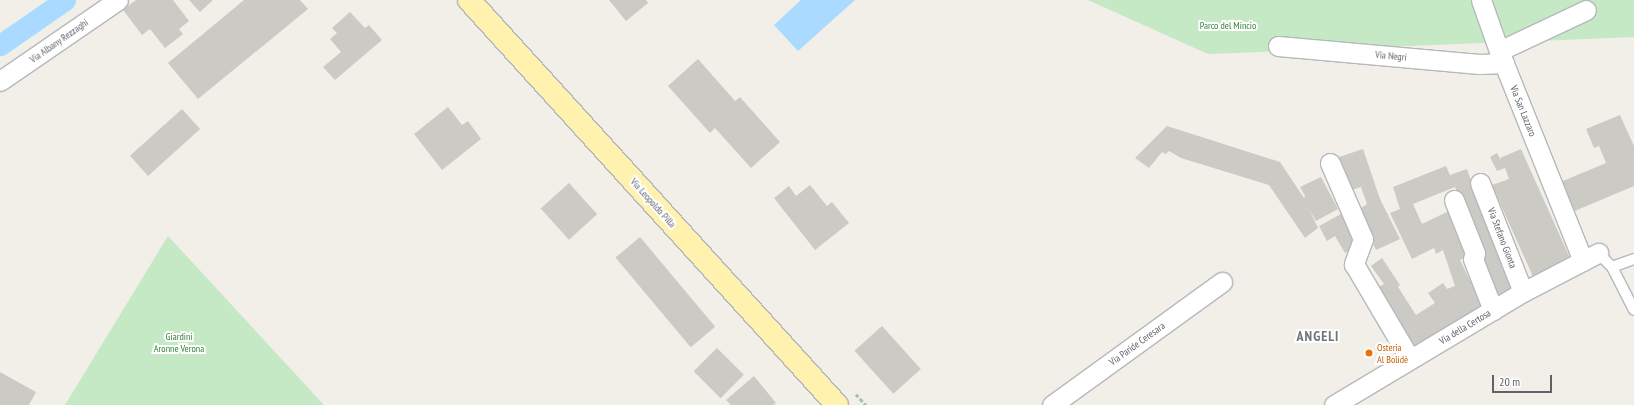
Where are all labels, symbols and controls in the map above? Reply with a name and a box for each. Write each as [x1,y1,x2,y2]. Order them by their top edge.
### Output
street label: Via Albany Rezzaghi [27,16,91,66]
park label: Parco del Mincio [1200,20,1256,32]
street label: Via Negri [1375,49,1407,63]
street label: Via San Lazzaro [1507,84,1539,138]
street label: Via Leopoldo Pilla [628,176,678,230]
street label: Via Stefano Gionta [1485,206,1519,270]
street label: Via della Certosa [1437,307,1493,347]
street label: Via Paride Ceresara [1107,320,1167,368]
district label: ANGELI [1297,328,1339,344]
park label: Giardini Aronne Verona [154,330,204,354]
place label: Osteria Al Bolidè [1377,341,1408,364]
marker: Osteria Al Bolidè [1364,348,1374,358]
scale bar [1494,367,1554,393]
text: 20 m [1499,374,1520,389]

